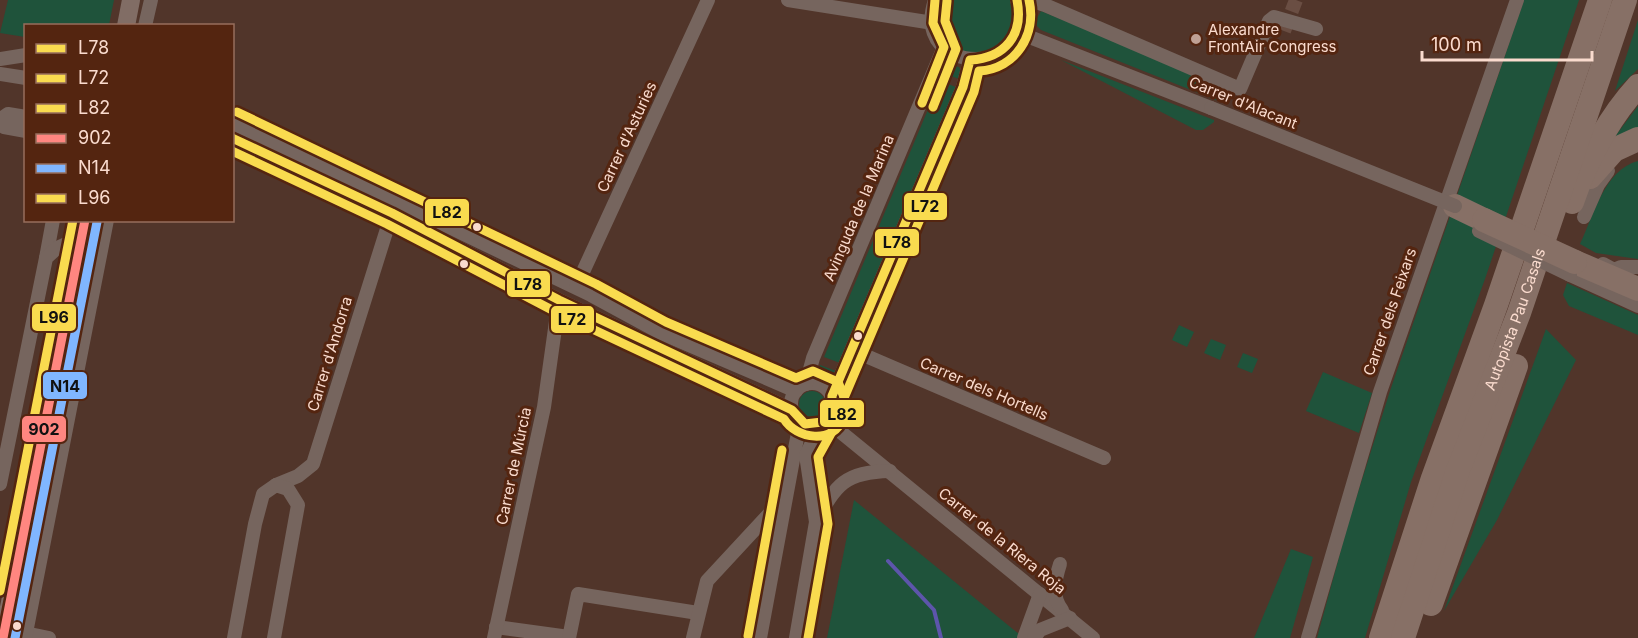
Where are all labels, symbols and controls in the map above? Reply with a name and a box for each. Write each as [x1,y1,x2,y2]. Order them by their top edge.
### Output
place label: Alexandre FrontAir Congress [1208,20,1337,56]
legend [24,24,234,222]
scale bar [1422,24,1592,62]
marker: Alexandre FrontAir Congress [1189,32,1203,46]
text: 100 m [1431,34,1482,55]
text: L78 [78,37,109,58]
text: L72 [78,67,109,88]
street label: Carrer d'Alacant [1186,72,1300,133]
street label: Carrer d'Asturies [593,78,661,195]
text: L82 [78,97,110,118]
text: 902 [78,127,112,148]
street label: Avinguda de la Marina [819,132,898,284]
text: N14 [78,157,111,178]
text: L96 [78,187,111,208]
line badge: L72 [903,192,948,221]
text: L72 [911,196,939,216]
line badge: L82 [424,198,470,227]
text: L82 [432,202,462,222]
unlabelled marker [471,221,483,233]
line badge: L78 [874,228,920,257]
text: L78 [883,232,911,252]
street label: Carrer dels Feixars [1359,245,1420,378]
street label: Autopista Pau Casals [1480,246,1549,393]
unlabelled marker [458,258,470,270]
line badge: L78 [506,270,551,298]
text: L78 [514,274,542,294]
street label: Carrer d'Andorra [303,294,356,414]
line badge: L96 [31,303,77,332]
line badge: L72 [550,305,595,334]
text: L96 [39,307,69,327]
text: L72 [558,309,586,329]
unlabelled marker [852,330,864,342]
street label: Carrer dels Hortells [917,353,1051,424]
line badge: N14 [42,371,88,400]
text: N14 [50,376,80,396]
line badge: L82 [819,399,865,428]
text: L82 [827,404,857,424]
street label: Carrer de Múrcia [492,405,535,526]
line badge: 902 [21,415,67,443]
text: 902 [28,419,60,439]
street label: Carrer de la Riera Roja [935,483,1070,598]
unlabelled marker [11,620,23,632]

